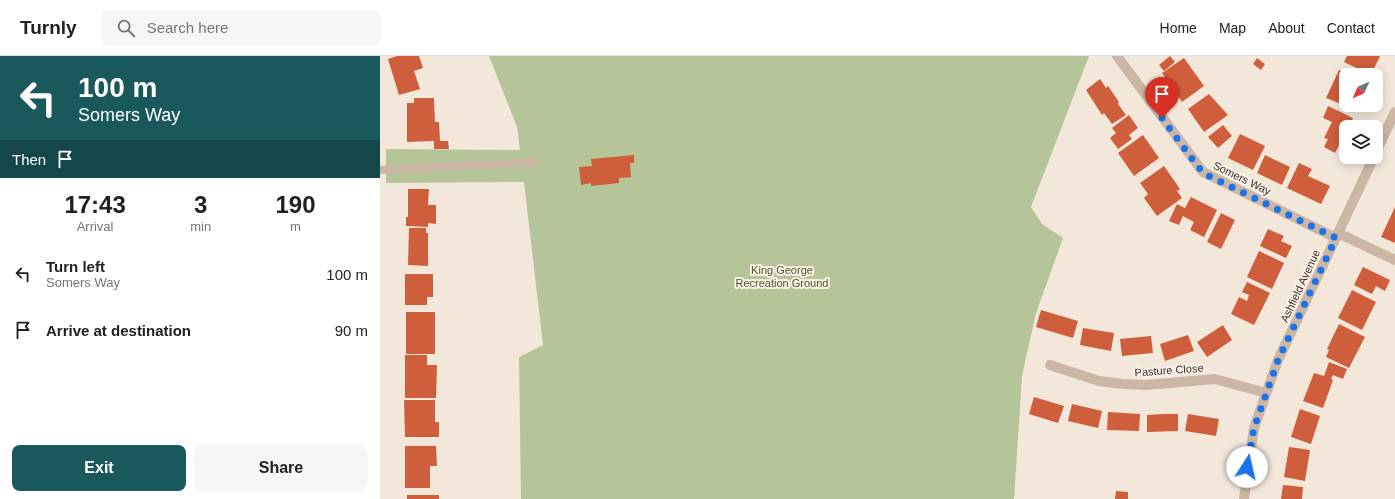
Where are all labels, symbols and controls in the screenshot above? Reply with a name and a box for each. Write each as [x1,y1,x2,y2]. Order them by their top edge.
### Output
search box [101,10,381,46]
text: Turnly [20,17,77,38]
icon: search [115,17,137,39]
text: Search here [147,19,228,36]
text: Home [1160,20,1197,36]
text: Map [1219,20,1246,36]
text: About [1268,20,1305,36]
text: Contact [1327,20,1375,36]
north arrow [1339,68,1383,112]
map controls [1339,68,1383,164]
icon: left [12,72,64,124]
text: 100 m [78,72,157,103]
pin [1145,77,1179,118]
icon: arrive [1151,83,1173,105]
text: Somers Way [78,105,180,125]
button: layers [1339,120,1383,164]
icon: arrive [54,148,76,170]
text: Then [12,151,46,168]
street label: Somers Way [1211,159,1273,197]
text: 17:43 [64,191,126,218]
text: 3 [194,191,207,218]
text: 190 [276,191,316,218]
text: Arrival [77,219,114,234]
text: min [190,219,211,234]
text: m [290,219,301,234]
street label: Ashfield Avenue [1278,248,1322,324]
text: Turn left [46,258,105,275]
icon: left [12,263,34,285]
park label: King George Recreation Ground [736,264,828,289]
text: 100 m [326,266,368,283]
text: Somers Way [46,275,120,290]
icon: arrive [12,319,34,341]
text: Arrive at destination [46,322,191,339]
text: 90 m [335,322,368,339]
street label: Pasture Close [1134,362,1204,378]
button: Exit [12,445,186,491]
button: Share [194,445,368,491]
position arrow [1226,446,1268,488]

